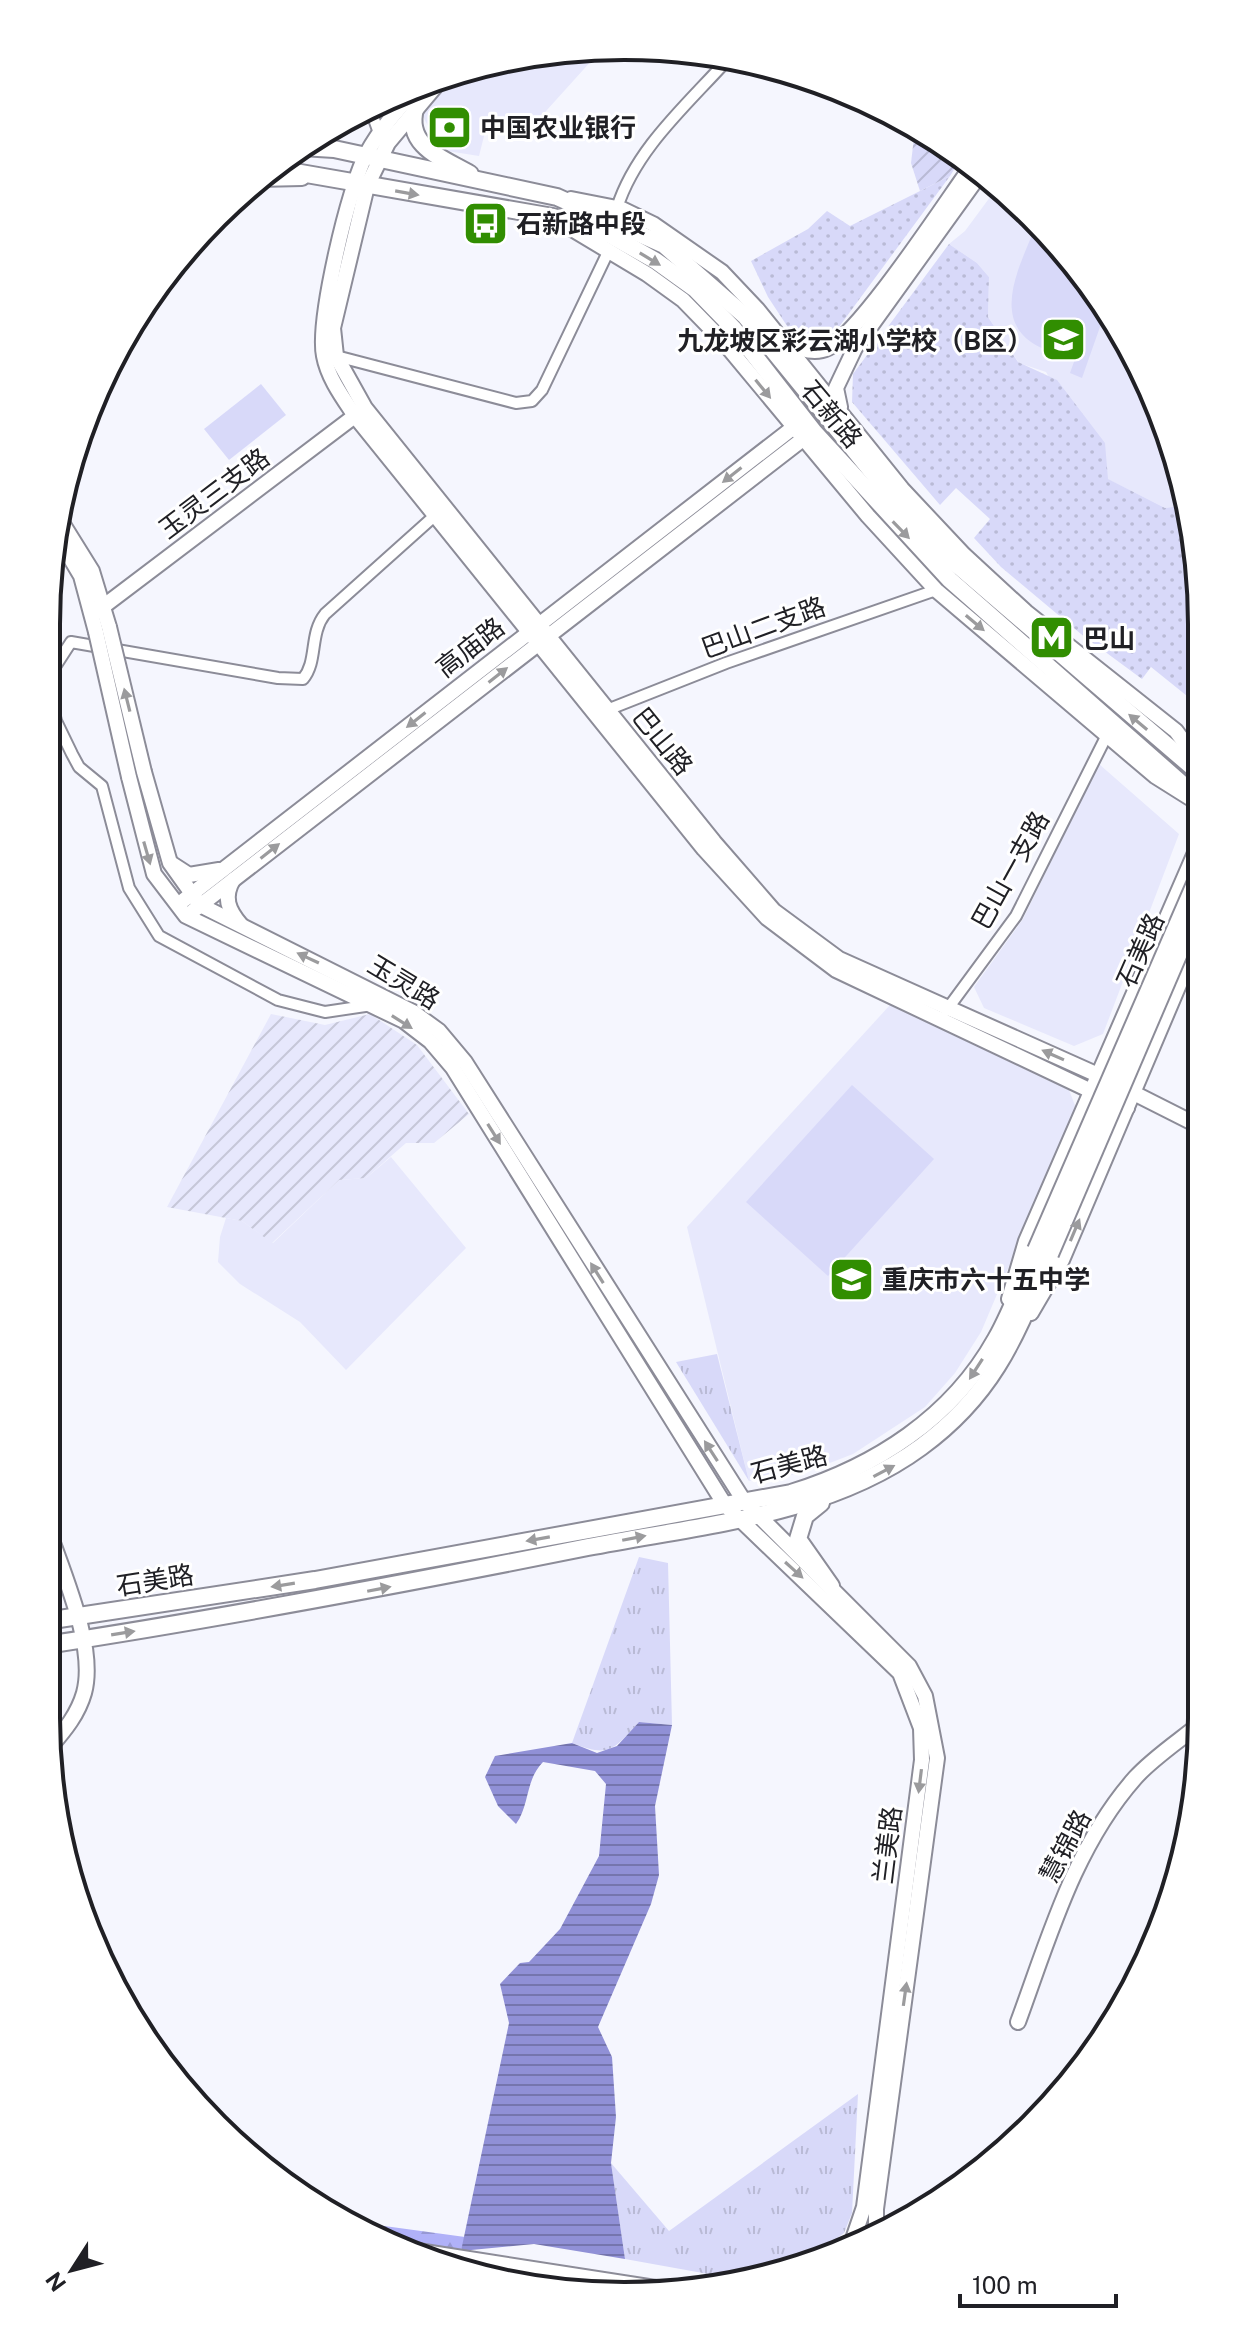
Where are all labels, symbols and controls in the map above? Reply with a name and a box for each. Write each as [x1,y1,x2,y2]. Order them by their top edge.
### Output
bank icon: 中国农业银行 [425,103,473,151]
place label: 中国农业银行 [480,112,636,143]
one-way arrow [395,187,420,200]
bus stop icon: 石新路中段 [461,199,509,247]
place label: 石新路中段 [516,208,646,239]
one-way arrow [639,251,661,265]
school or university icon: 九龙坡区彩云湖小学校（B区） [1040,316,1088,364]
place label: 九龙坡区彩云湖小学校（B区） [677,325,1033,356]
street label: 石新路 [795,374,869,454]
one-way arrow [754,379,771,399]
street label: 玉灵三支路 [153,441,275,545]
one-way arrow [722,466,742,482]
one-way arrow [892,520,910,539]
street label: 巴山二支路 [697,590,829,664]
street label: 高庙路 [430,611,510,683]
one-way arrow [965,614,985,631]
metro station icon: 巴山 [1028,614,1076,662]
place label: 巴山 [1083,623,1135,654]
one-way arrow [488,668,508,684]
one-way arrow [120,687,132,712]
street label: 巴山路 [626,701,700,781]
one-way arrow [406,711,426,728]
one-way arrow [1128,714,1148,731]
street label: 巴山一支路 [965,806,1055,934]
one-way arrow [141,841,154,865]
one-way arrow [260,843,280,859]
street label: 石美路 [1110,908,1170,992]
street label: 玉灵路 [363,949,445,1015]
one-way arrow [297,951,320,965]
one-way arrow [391,1014,413,1028]
one-way arrow [1041,1048,1065,1062]
one-way arrow [487,1123,501,1145]
one-way arrow [1069,1218,1082,1242]
school or university icon: 重庆市六十五中学 [827,1255,875,1303]
one-way arrow [590,1262,605,1283]
place label: 重庆市六十五中学 [882,1264,1090,1295]
one-way arrow [969,1359,984,1380]
street label: 石美路 [747,1439,831,1489]
one-way arrow [705,1440,719,1462]
one-way arrow [873,1464,895,1478]
one-way arrow [622,1531,647,1544]
one-way arrow [526,1534,551,1546]
street label: 石美路 [114,1559,196,1601]
one-way arrow [784,1561,803,1579]
one-way arrow [270,1579,295,1592]
one-way arrow [367,1582,392,1595]
one-way arrow [111,1626,136,1639]
one-way arrow [913,1769,926,1794]
street label: 兰美路 [867,1804,907,1886]
street label: 慧锦路 [1033,1804,1097,1888]
one-way arrow [899,1981,912,2006]
north arrow [32,2230,112,2310]
scale bar [960,2258,1116,2308]
text: N [40,2267,71,2296]
text: 100 m [972,2271,1038,2299]

